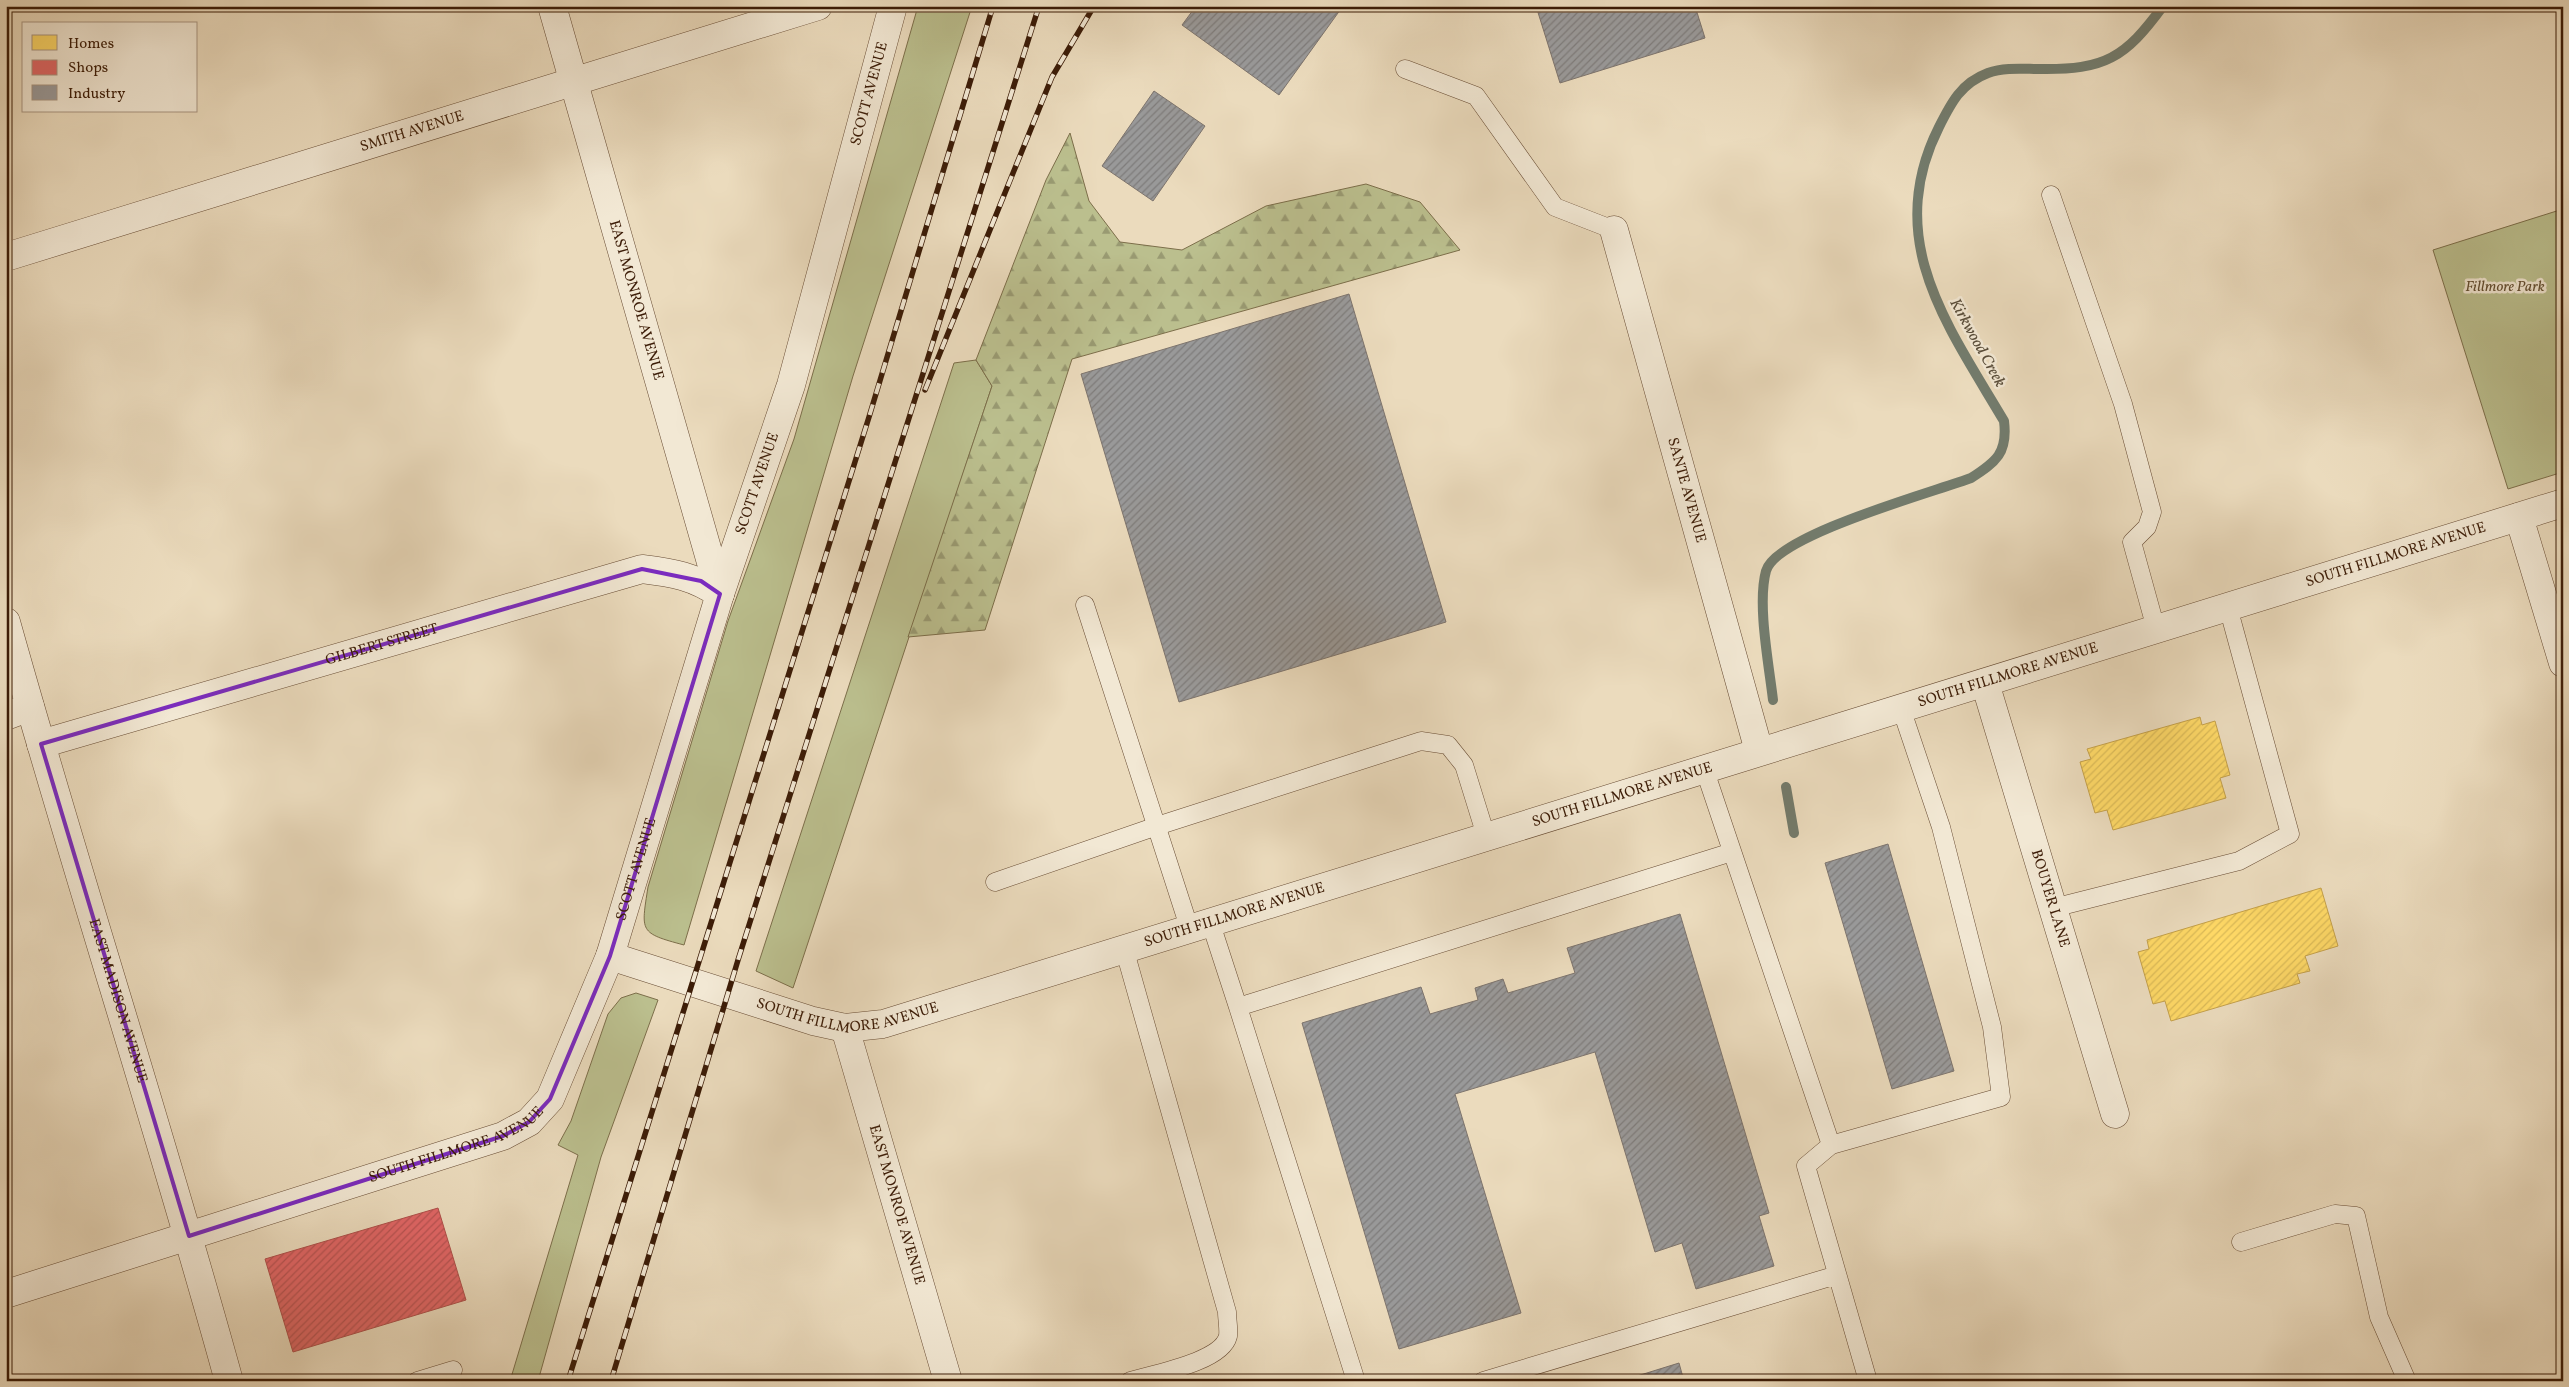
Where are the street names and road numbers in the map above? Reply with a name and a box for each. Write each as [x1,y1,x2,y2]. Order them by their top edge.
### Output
street label: SCOTT AVENUE [845,39,893,148]
street label: SMITH AVENUE [357,106,467,157]
street label: EAST MONROE AVENUE [603,218,669,383]
street label: SCOTT AVENUE [730,430,785,538]
street label: SANTE AVENUE [1662,435,1711,545]
street label: SOUTH FILLMORE AVENUE [2303,517,2489,593]
street label: GILBERT STREET [323,618,441,671]
street label: SOUTH FILLMORE AVENUE [1915,637,2101,713]
street label: SOUTH FILLMORE AVENUE [1529,757,1715,833]
street label: SCOTT AVENUE [611,815,662,923]
street label: BOUYER LANE [2025,847,2075,950]
street label: SOUTH FILLMORE AVENUE [1142,877,1327,953]
street label: EAST MADISON AVENUE [83,916,152,1086]
street label: SOUTH FILLMORE AVENUE [753,992,941,1014]
street label: SOUTH FILLMORE AVENUE [366,1102,549,1189]
street label: EAST MONROE AVENUE [863,1122,930,1287]

